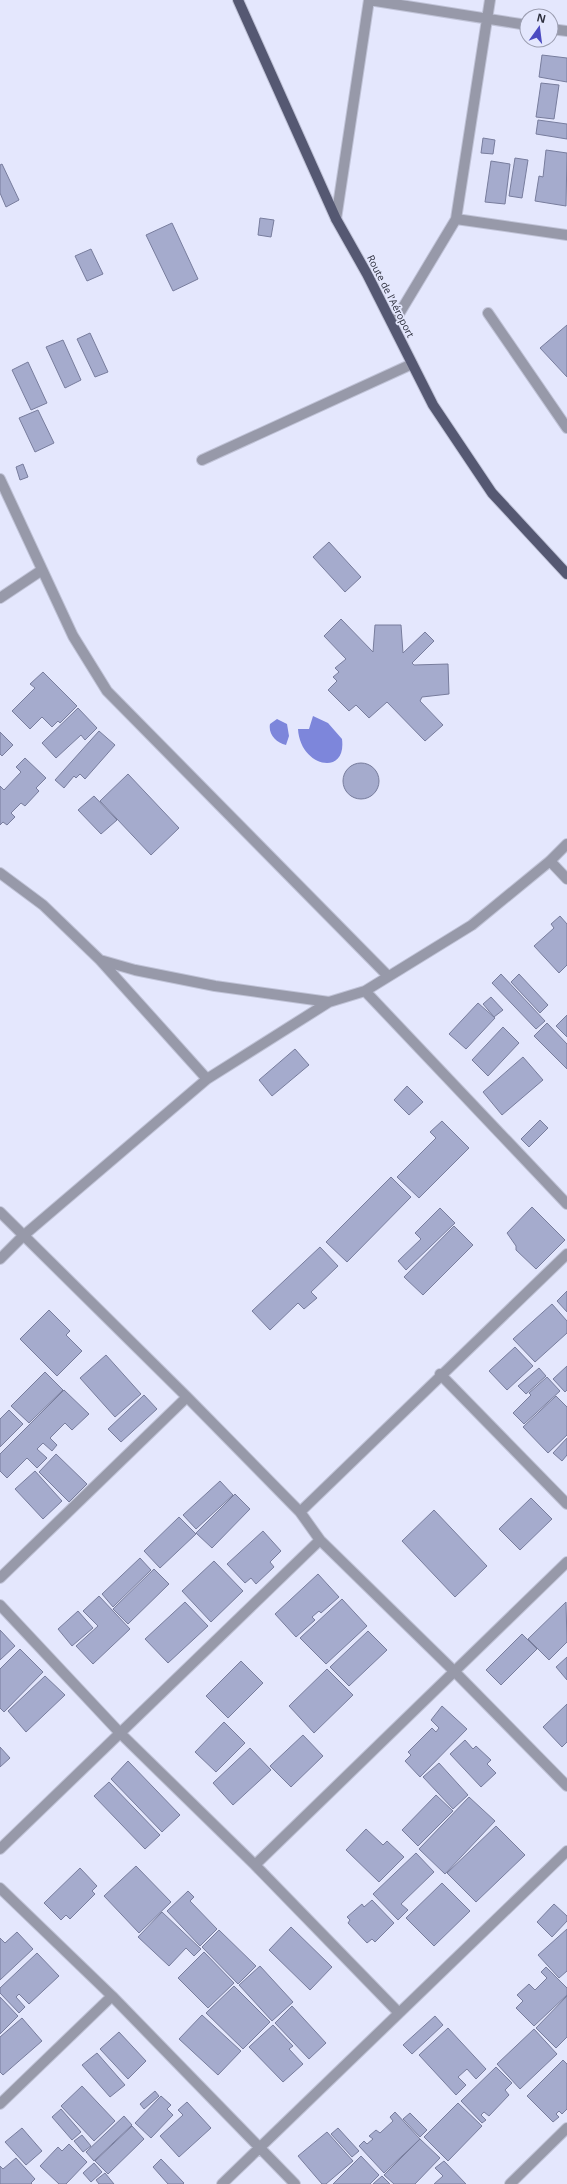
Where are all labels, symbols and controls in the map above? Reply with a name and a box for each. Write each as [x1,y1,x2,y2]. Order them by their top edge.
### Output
north arrow [519,8,559,48]
text: N [535,9,548,26]
street label: Route de l'Aéroport [364,252,418,340]

